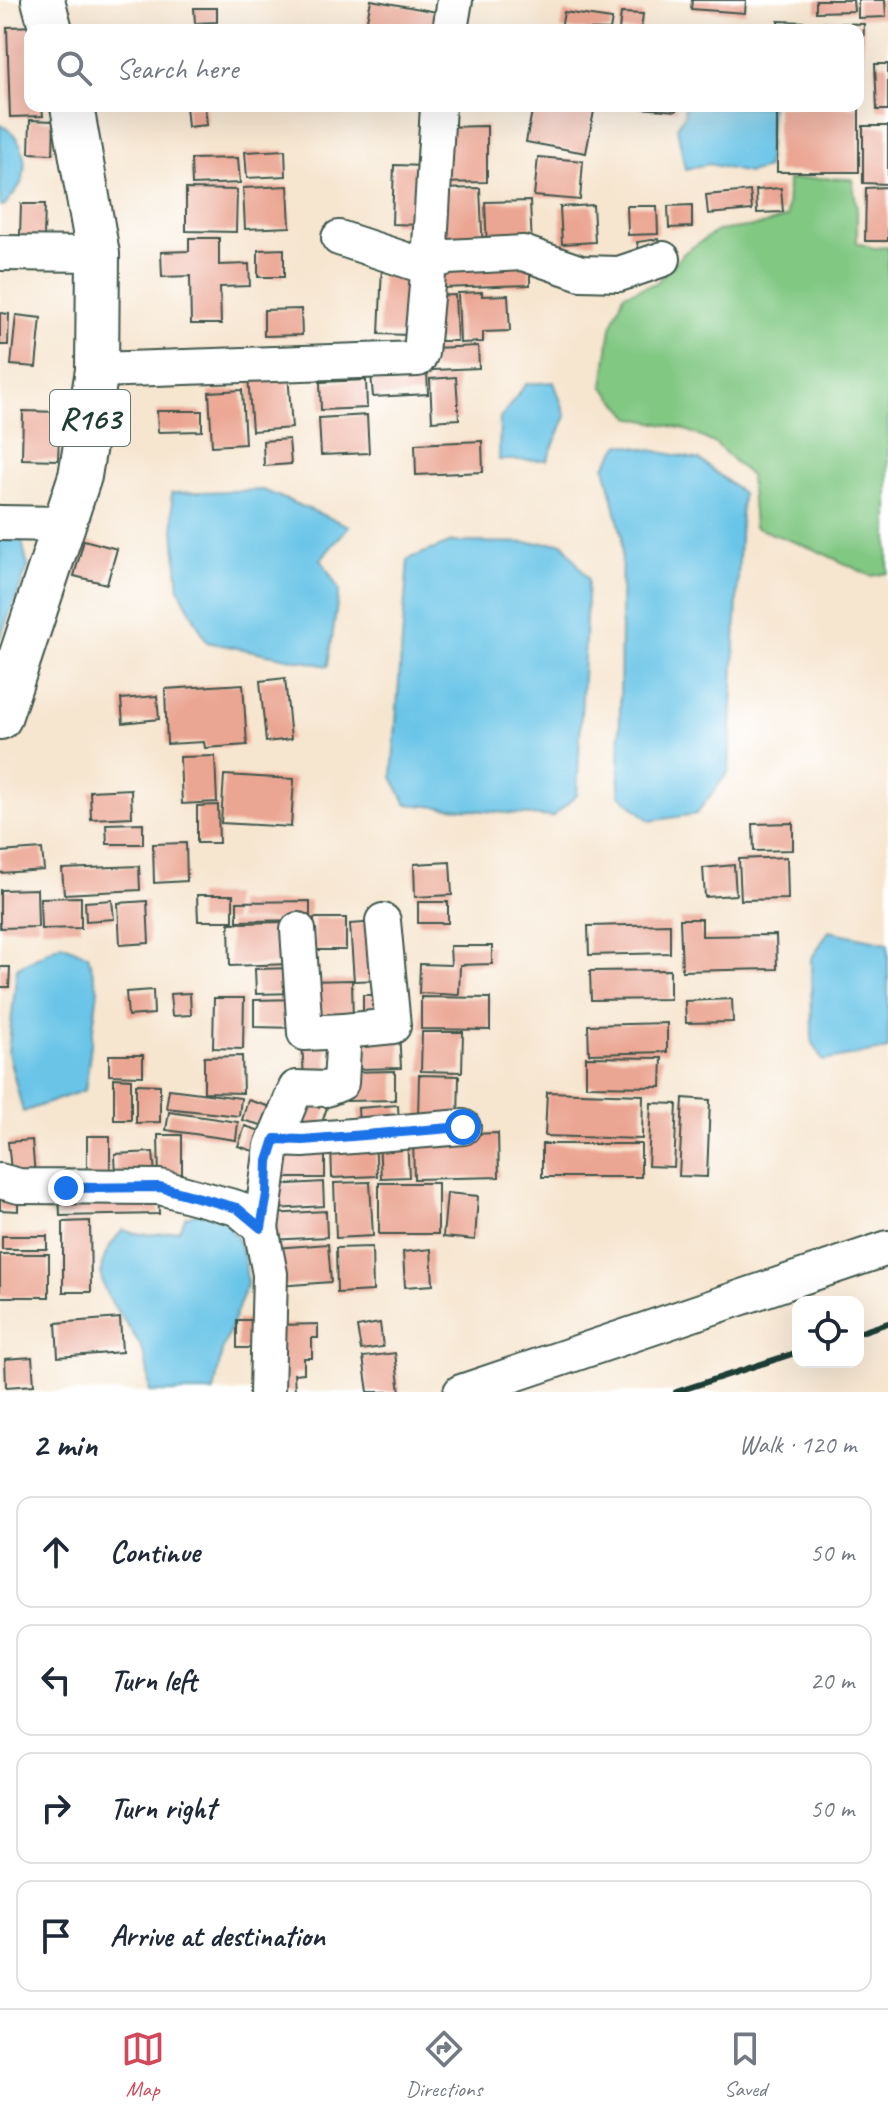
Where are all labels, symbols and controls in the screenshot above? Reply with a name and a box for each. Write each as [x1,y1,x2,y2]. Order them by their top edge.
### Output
search box [24,24,864,112]
icon: search [52,46,96,90]
text: Search here [116,49,238,87]
road number: R163 [50,390,130,446]
route start [445,1109,481,1145]
route end [48,1170,84,1206]
map controls [792,1296,864,1368]
button: locate [792,1296,864,1368]
text: 2 min [32,1423,97,1466]
text: Walk · 120 m [739,1428,856,1461]
icon: ahead [34,1530,78,1574]
text: Continue [110,1533,200,1571]
text: 50 m [810,1536,854,1569]
icon: left [34,1658,78,1702]
text: Turn left [110,1661,197,1699]
text: 20 m [810,1664,854,1697]
icon: right [34,1786,78,1830]
text: Turn right [110,1789,215,1827]
text: 50 m [810,1792,854,1825]
icon: arrive [34,1914,78,1958]
text: Arrive at destination [110,1917,325,1955]
tab: Map [121,2027,165,2103]
tab: Directions [406,2027,482,2103]
tab: Saved [723,2027,767,2103]

